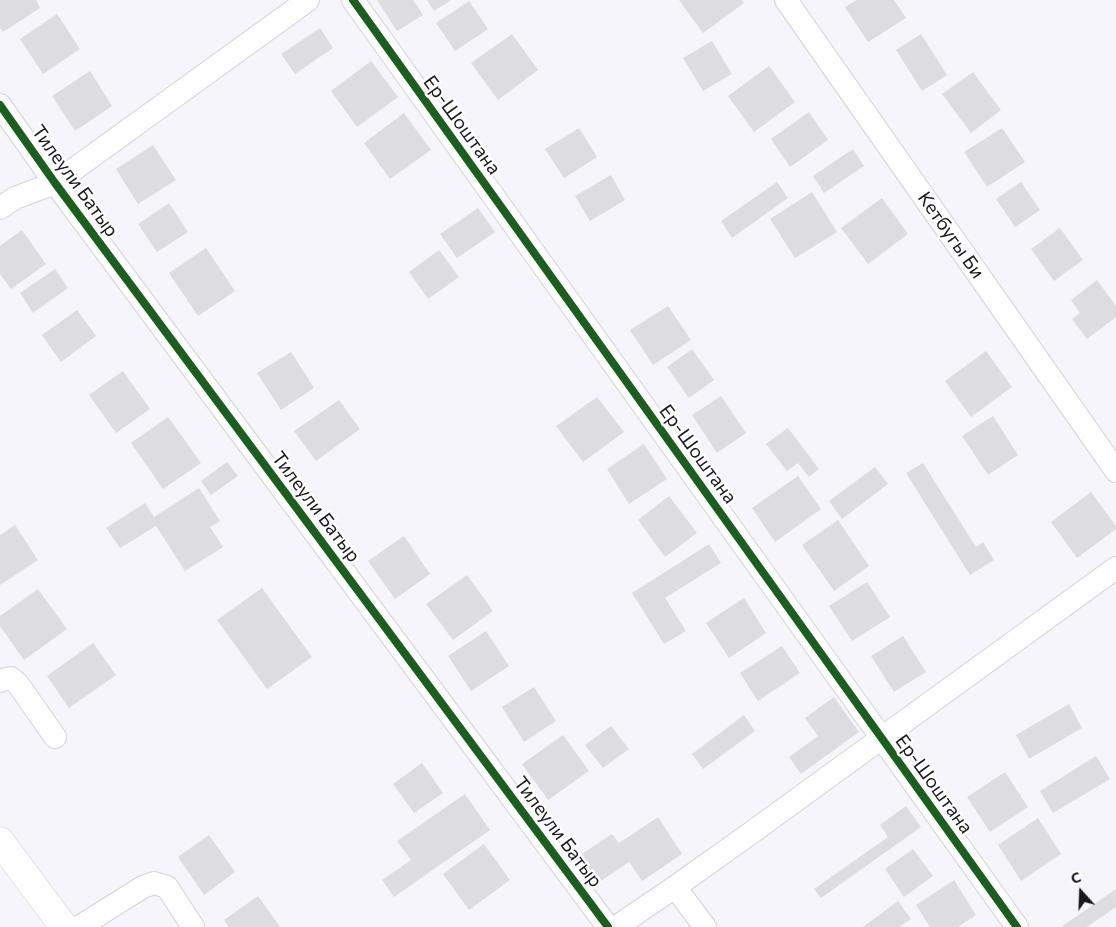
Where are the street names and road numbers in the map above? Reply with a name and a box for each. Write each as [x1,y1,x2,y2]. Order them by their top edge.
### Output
street label: Ер-Шоштана [418,71,506,179]
street label: Тилеули Батыр [27,121,123,241]
street label: Кетбугы Би [913,187,989,283]
street label: Ер-Шоштана [654,400,742,508]
street label: Тилеули Батыр [267,447,365,567]
street label: Ер-Шоштана [890,730,978,838]
street label: Тилеули Батыр [509,772,607,892]

